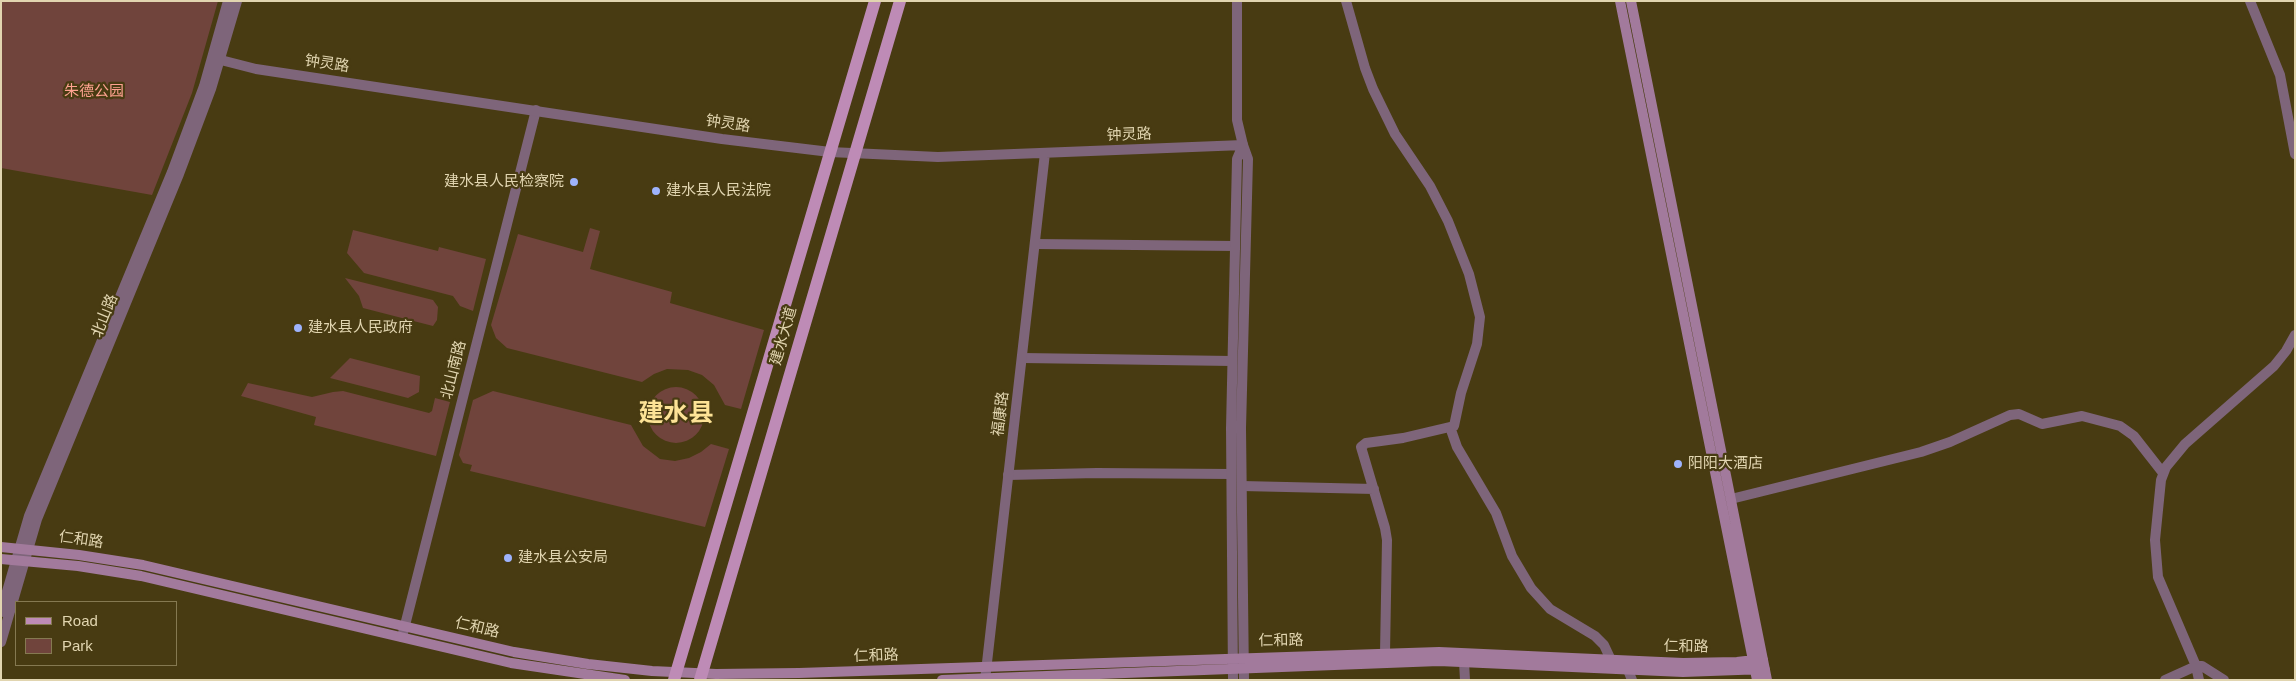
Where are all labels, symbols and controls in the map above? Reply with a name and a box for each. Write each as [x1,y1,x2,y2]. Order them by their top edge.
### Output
street label: 钟灵路 [303,52,351,76]
park label: 朱德公园 [64,83,124,101]
street label: 钟灵路 [704,112,752,136]
street label: 钟灵路 [1106,125,1152,145]
place label: 建水县人民检察院 [444,173,564,191]
marker: 建水县人民检察院 [568,176,580,188]
place label: 建水县人民法院 [666,182,771,200]
marker: 建水县人民法院 [650,185,662,197]
street label: 北山路 [88,292,122,340]
street label: 建水大道 [767,305,801,367]
place label: 建水县人民政府 [308,319,413,337]
marker: 建水县人民政府 [292,322,304,334]
street label: 北山南路 [438,339,470,401]
street label: 福康路 [989,391,1013,437]
district label: 建水县 [639,399,713,429]
place label: 阳阳大酒店 [1688,455,1763,473]
marker: 阳阳大酒店 [1672,458,1684,470]
street label: 仁和路 [57,528,105,552]
place label: 建水县公安局 [518,549,608,567]
marker: 建水县公安局 [502,552,514,564]
legend [15,601,178,666]
text: Road [62,612,98,629]
street label: 仁和路 [453,614,501,642]
street label: 仁和路 [1258,632,1304,650]
text: Park [62,637,93,654]
street label: 仁和路 [1663,638,1709,656]
street label: 仁和路 [853,646,899,666]

